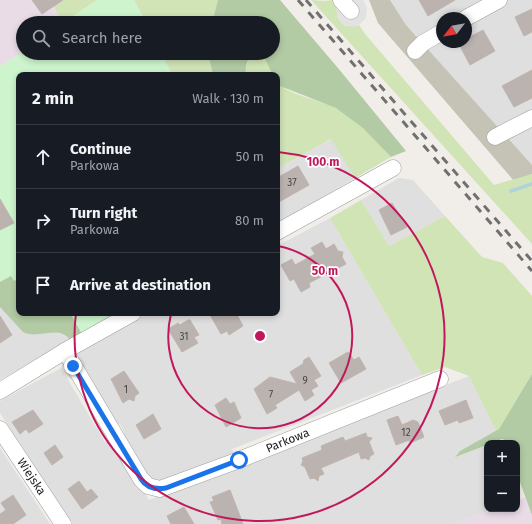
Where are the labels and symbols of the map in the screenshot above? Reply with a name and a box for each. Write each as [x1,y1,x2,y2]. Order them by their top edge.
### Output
north arrow [436,12,472,48]
text: 100 m [307,155,339,169]
house number: 37 [287,177,297,189]
text: 50 m [312,264,338,278]
centre of rings [253,329,267,343]
house number: 31 [179,331,189,343]
route end [64,357,82,375]
house number: 9 [302,375,308,387]
house number: 1 [124,384,128,396]
house number: 7 [269,389,274,401]
street label: Parkowa [264,425,311,455]
house number: 12 [401,427,411,439]
route start [230,451,248,469]
street label: Wiejska [14,455,49,498]

